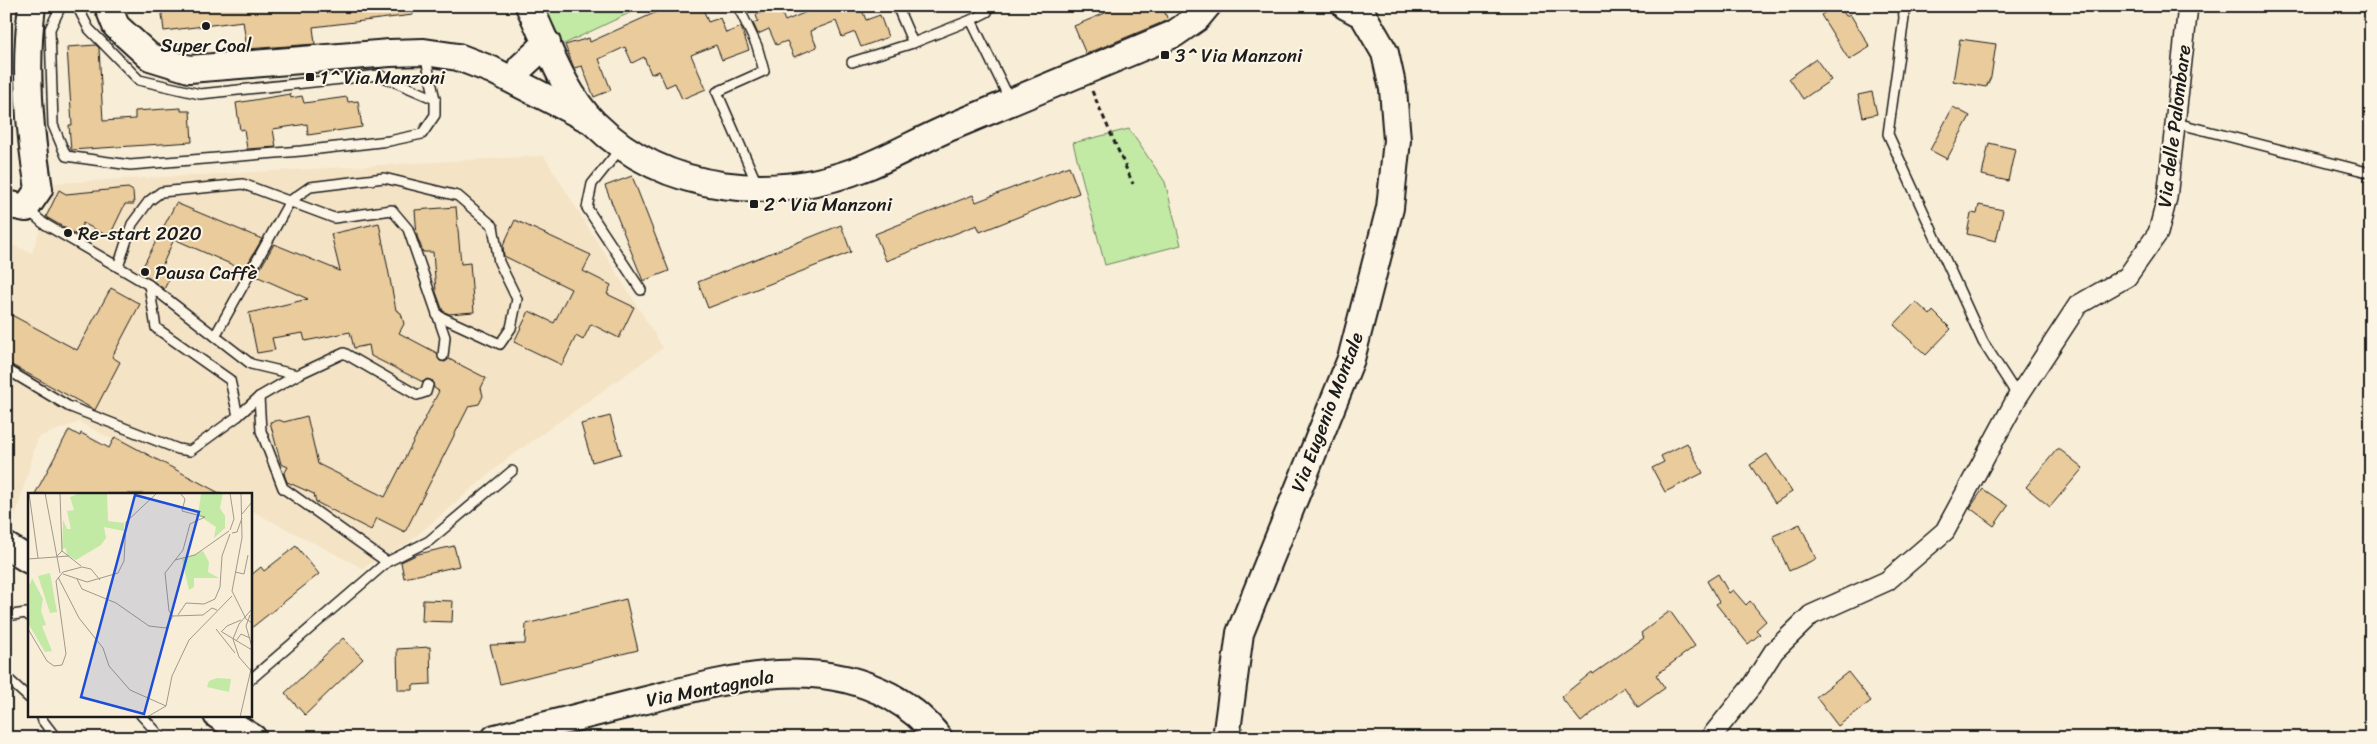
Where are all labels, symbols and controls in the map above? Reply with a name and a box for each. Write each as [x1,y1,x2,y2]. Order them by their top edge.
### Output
marker: Super Coal [200,20,212,32]
place label: Super Coal [161,29,252,62]
place label: 3^ Via Manzoni [1175,39,1303,72]
street label: Via delle Palombare [2148,43,2200,209]
marker: 3^ Via Manzoni [1159,49,1171,61]
place label: 1^ Via Manzoni [320,61,446,94]
marker: 1^ Via Manzoni [304,71,316,83]
place label: 2^ Via Manzoni [764,188,893,221]
marker: 2^ Via Manzoni [748,198,760,210]
place label: Re-start 2020 [78,217,202,250]
marker: Re-start 2020 [62,227,74,239]
place label: Pausa Caffè [155,256,258,289]
marker: Pausa Caffè [139,266,151,278]
street label: Via Eugenio Montale [1281,327,1373,497]
inset map [28,493,251,716]
street label: Via Montagnola [643,659,777,717]

